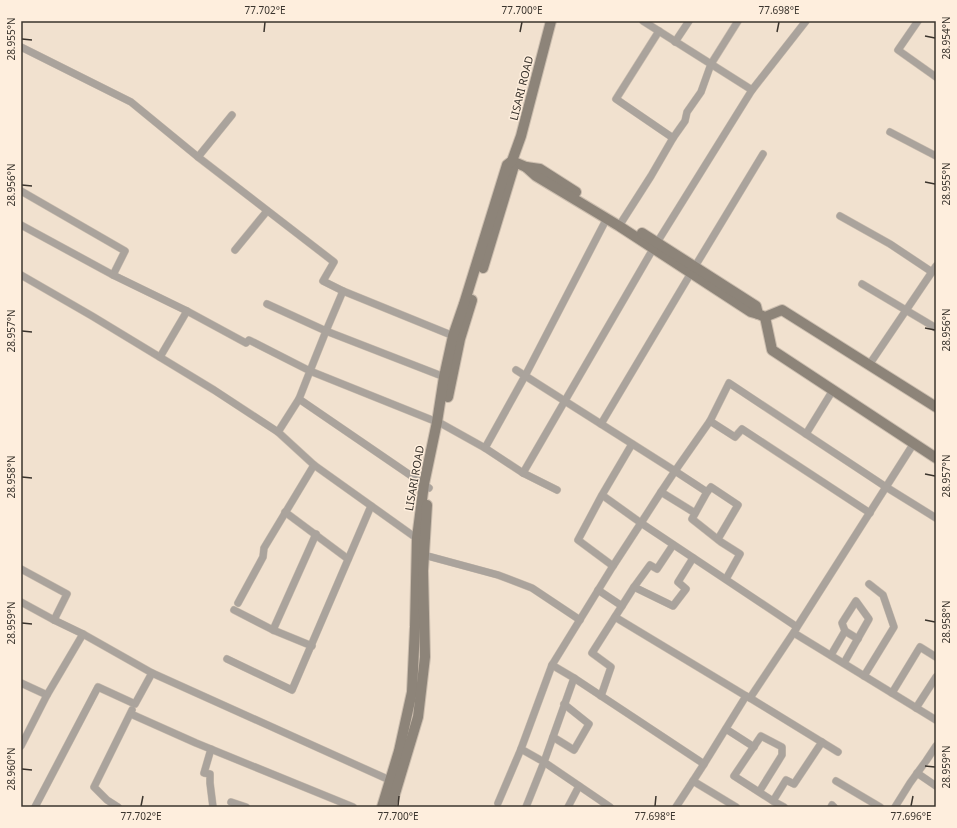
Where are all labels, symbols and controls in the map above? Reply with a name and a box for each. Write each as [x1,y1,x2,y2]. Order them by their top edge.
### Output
text: 77.702°E [244,3,286,17]
text: 77.700°E [501,3,543,17]
text: 77.698°E [758,3,800,17]
text: 28.954°N [939,16,953,60]
text: 28.955°N [4,17,18,61]
street label: LISARI ROAD [506,54,536,122]
text: 28.955°N [939,162,953,206]
text: 28.956°N [4,163,18,207]
text: 28.956°N [939,308,953,352]
text: 28.957°N [4,309,18,353]
street label: LISARI ROAD [401,444,427,512]
text: 28.957°N [939,454,953,498]
text: 28.958°N [4,455,18,499]
text: 28.958°N [939,600,953,644]
text: 28.959°N [4,601,18,645]
text: 28.959°N [939,745,953,789]
text: 28.960°N [4,747,18,791]
text: 77.702°E [120,809,162,823]
text: 77.700°E [377,809,419,823]
text: 77.698°E [634,809,676,823]
text: 77.696°E [890,809,932,823]

